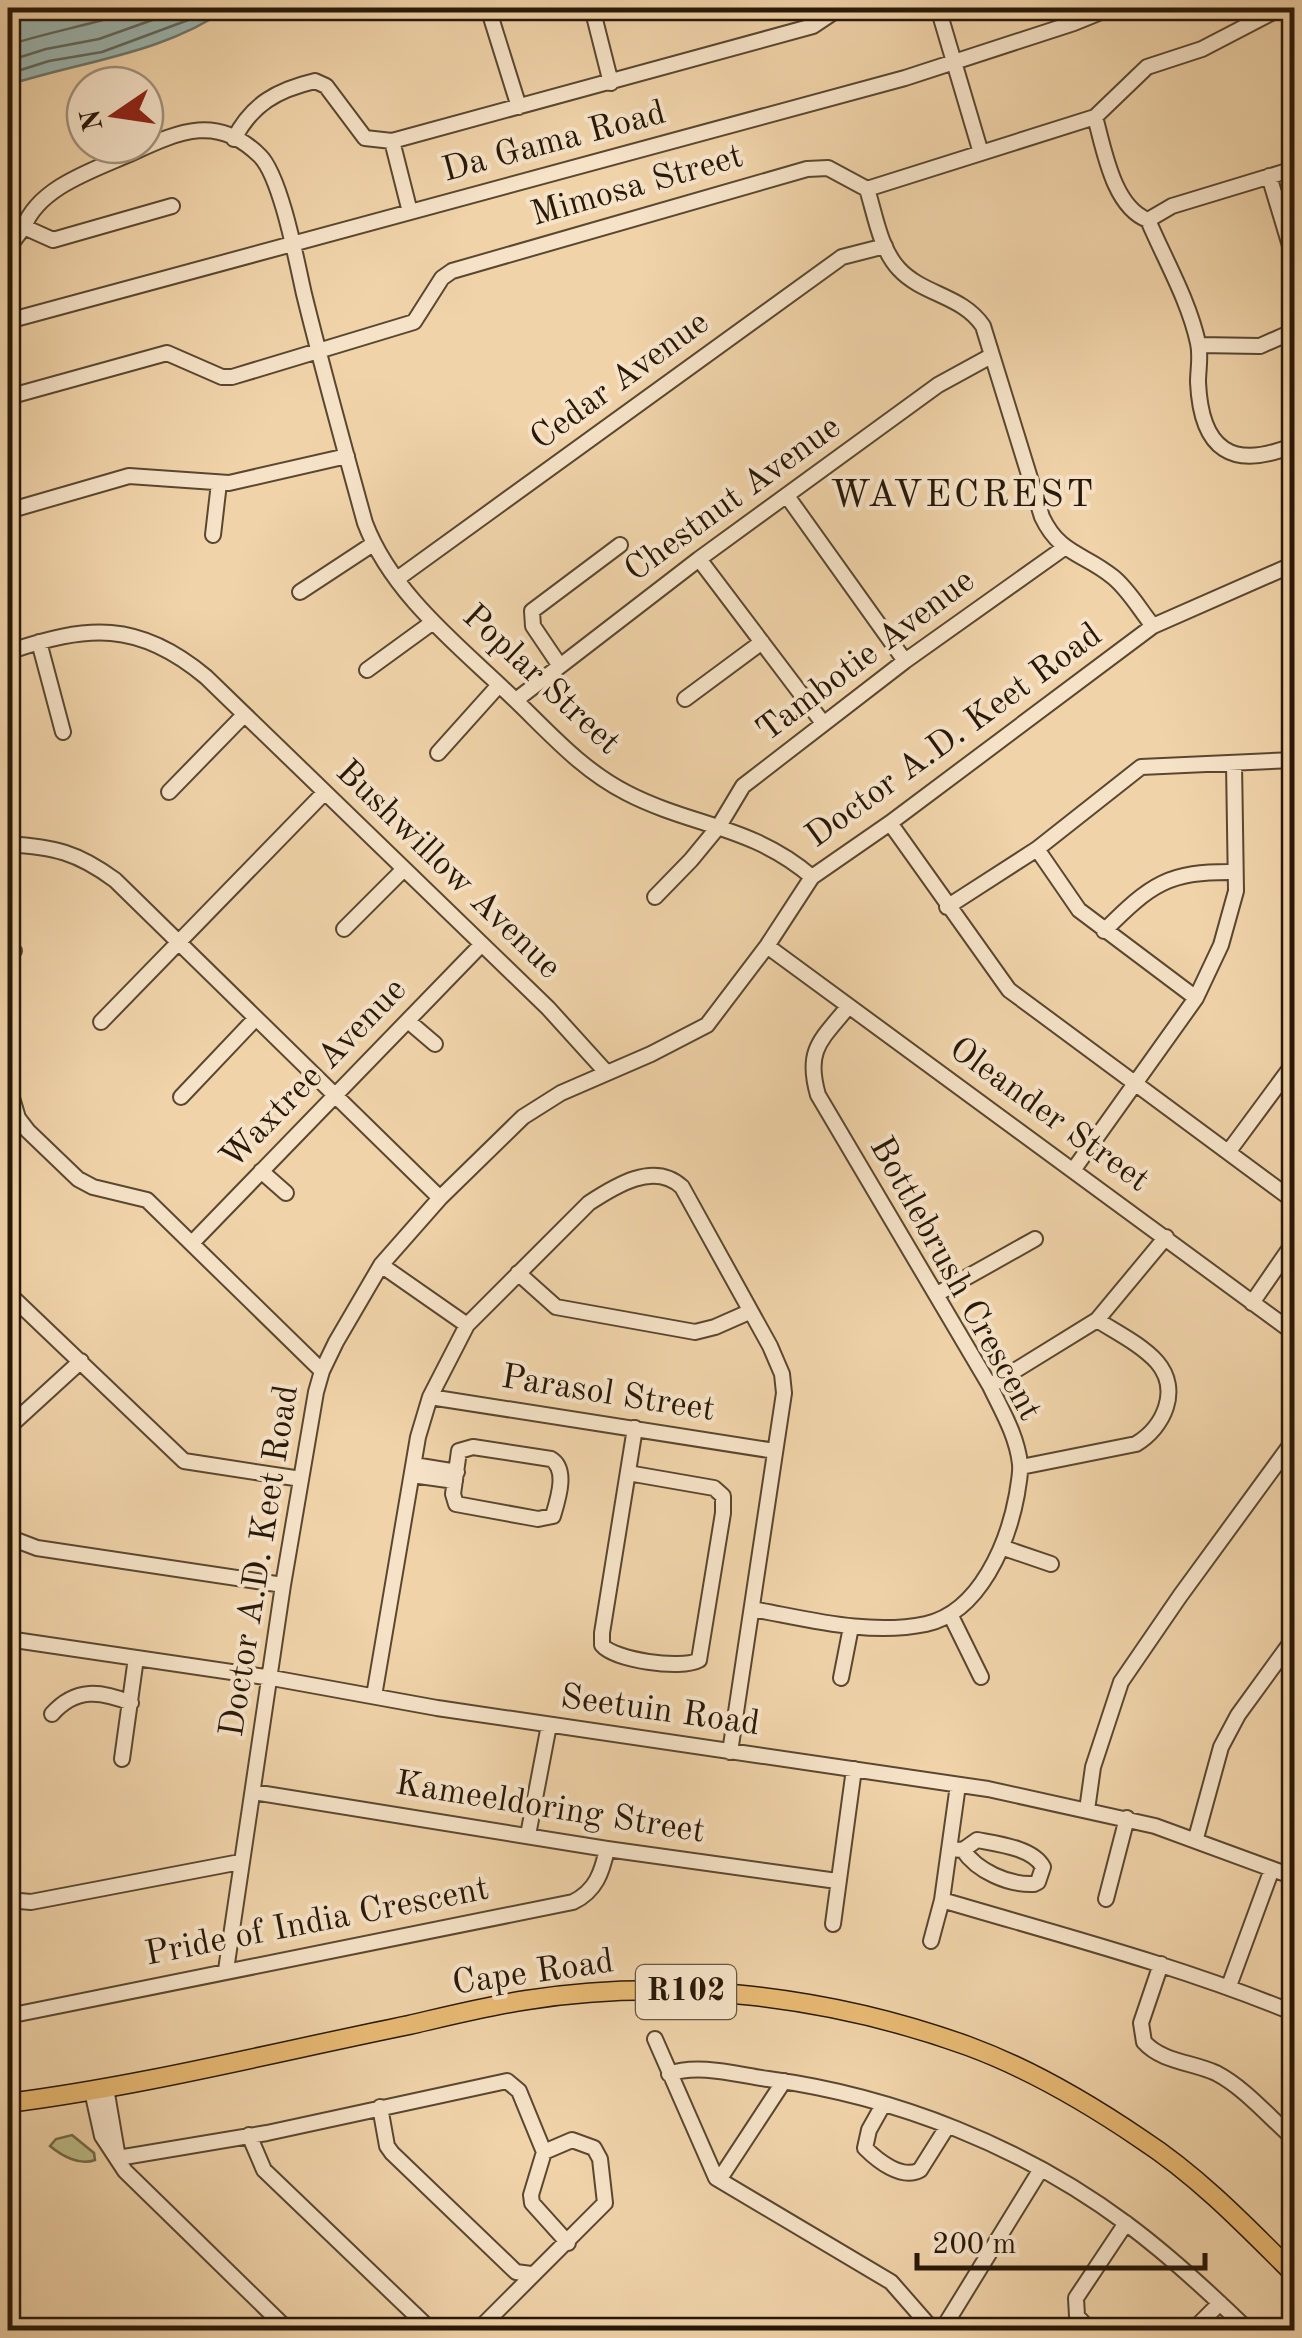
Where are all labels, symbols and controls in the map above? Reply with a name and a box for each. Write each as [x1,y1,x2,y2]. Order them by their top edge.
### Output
north arrow [65,65,165,165]
street label: Da Gama Road [439,95,669,189]
text: N [77,106,110,134]
street label: Mimosa Street [527,139,747,233]
street label: Cedar Avenue [525,305,715,457]
street label: Chestnut Avenue [619,409,847,589]
district label: WAVECREST [830,477,1096,515]
street label: Tambotie Avenue [751,563,981,749]
street label: Poplar Street [456,599,626,761]
street label: Doctor A.D. Keet Road [800,617,1108,855]
street label: Bushwillow Avenue [329,754,567,986]
street label: Waxtree Avenue [215,972,413,1176]
street label: Oleander Street [943,1031,1155,1199]
street label: Bottlebrush Crescent [863,1131,1047,1427]
street label: Parasol Street [499,1360,717,1428]
street label: Doctor A.D. Keet Road [215,1383,305,1739]
street label: Seetuin Road [558,1680,762,1742]
street label: Kameeldoring Street [393,1766,707,1850]
street label: Pride of India Crescent [142,1871,492,1973]
street label: Cape Road [450,1944,616,2002]
road number: R102 [636,1965,736,2019]
scale bar [917,2208,1204,2270]
text: 200 m [932,2230,1016,2260]

